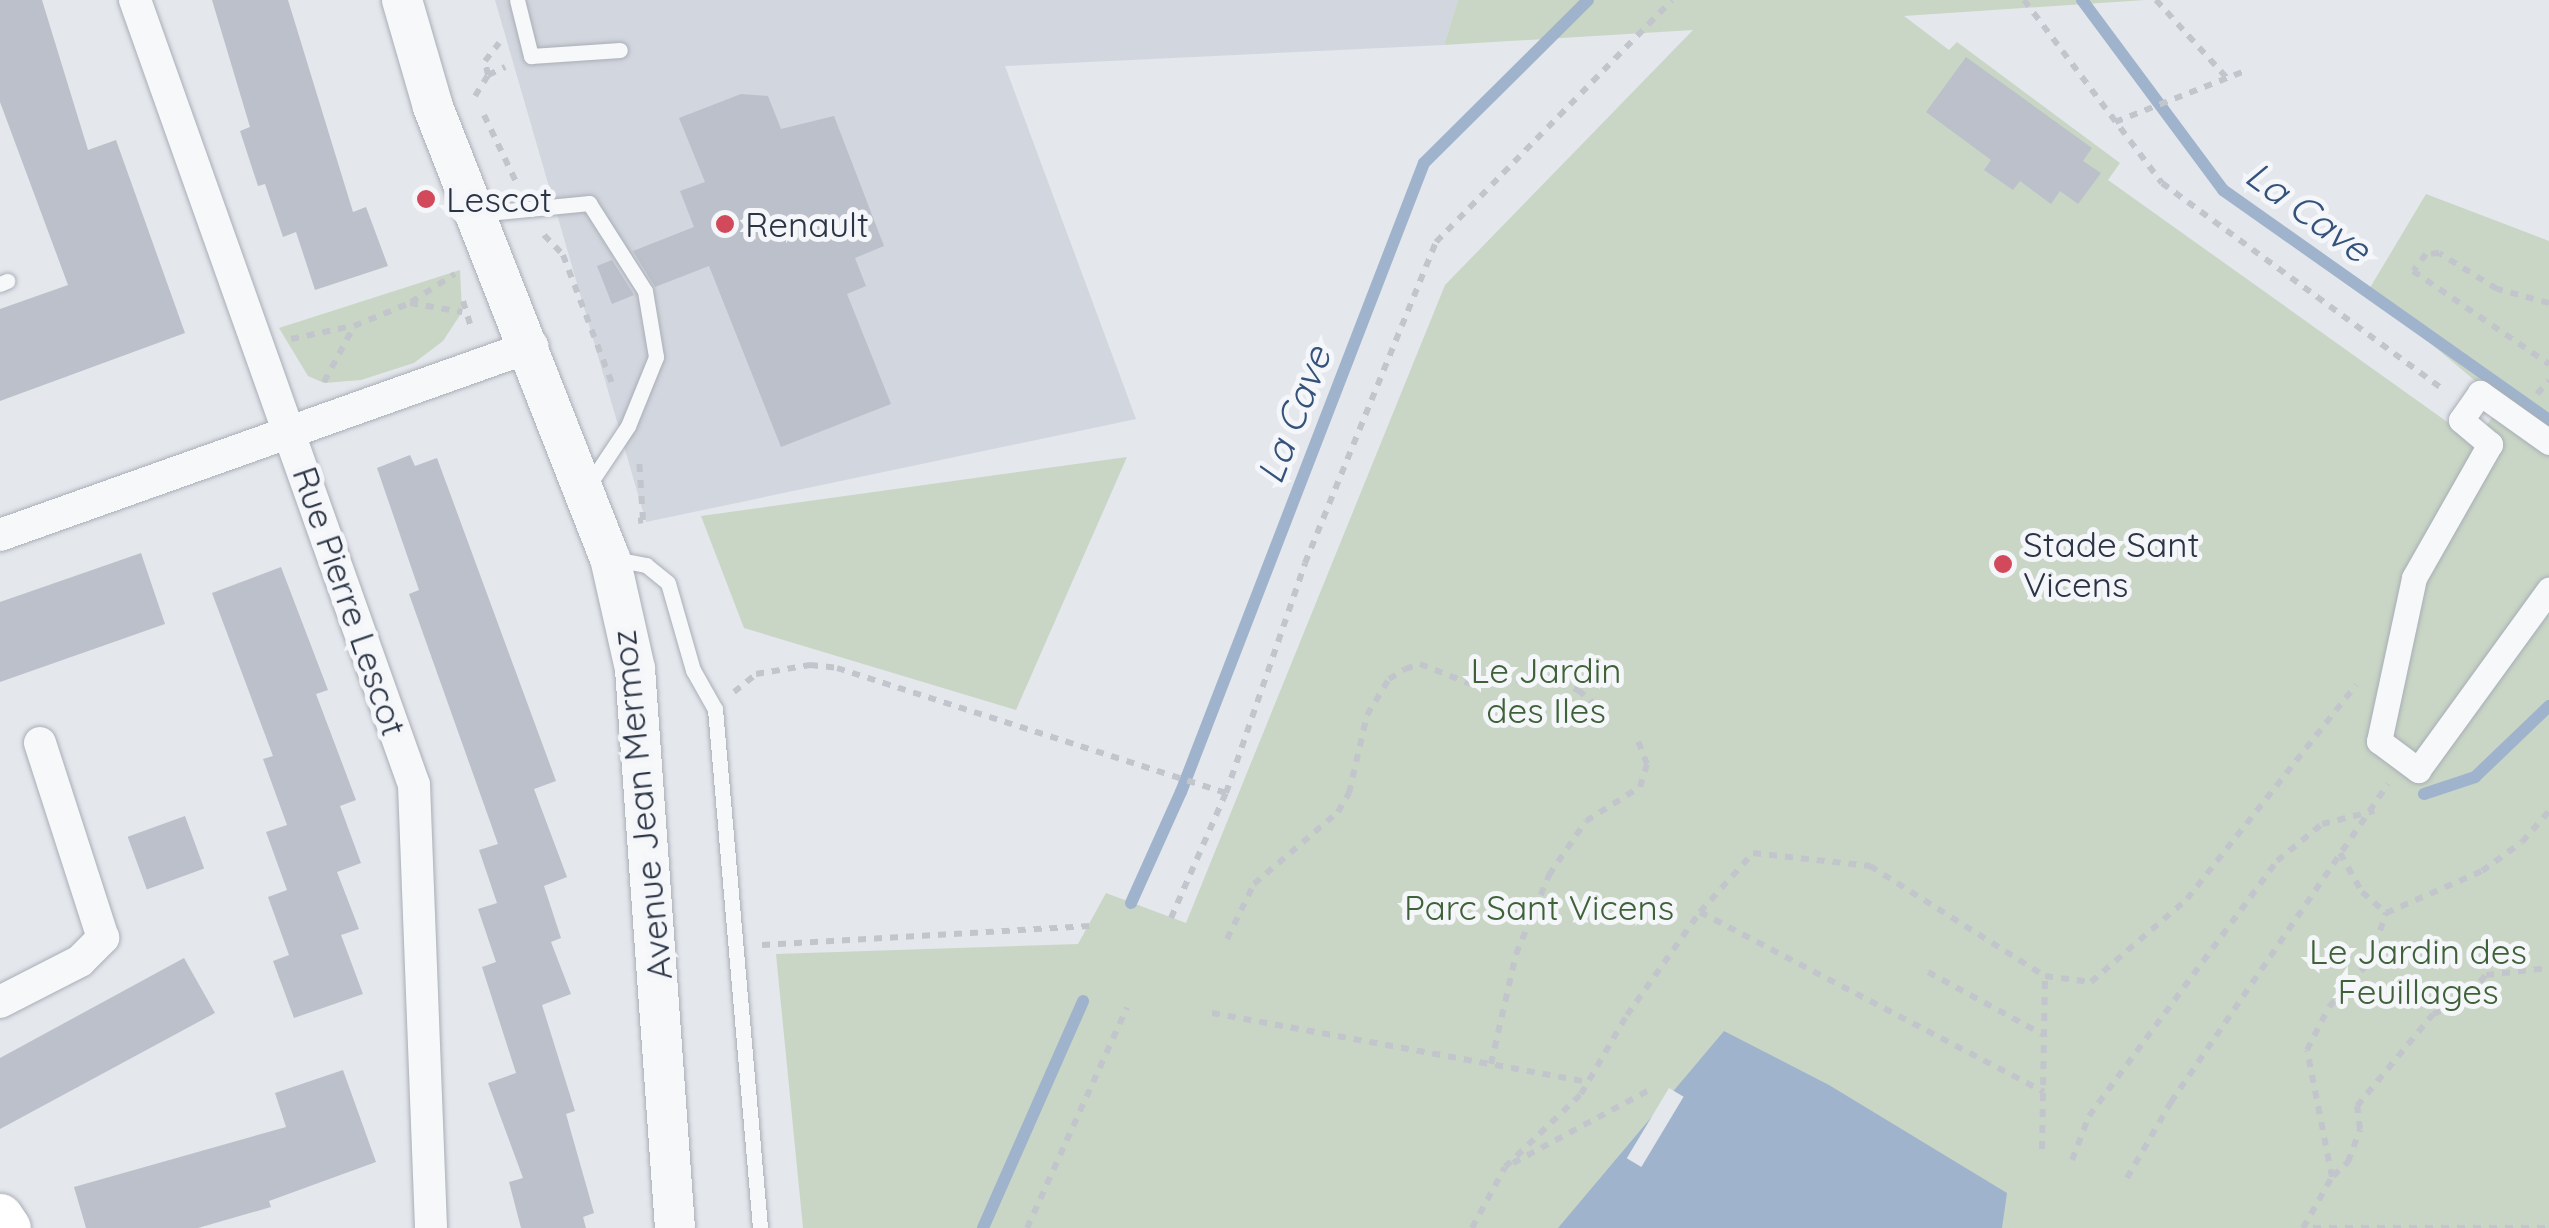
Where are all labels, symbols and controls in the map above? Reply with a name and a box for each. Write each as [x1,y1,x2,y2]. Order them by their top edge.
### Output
water label: La Cave [2237,152,2379,272]
place label: Lescot [446,178,552,220]
marker: Lescot [415,188,437,210]
place label: Renault [745,203,869,245]
marker: Renault [714,213,736,235]
water label: La Cave [1247,340,1341,490]
street label: Rue Pierre Lescot [284,461,416,741]
place label: Stade Sant Vicens [2023,523,2199,605]
marker: Stade Sant Vicens [1992,553,2014,575]
street label: Avenue Jean Mermoz [602,628,680,982]
park label: Le Jardin des Iles [1471,649,1621,731]
park label: Parc Sant Vicens [1404,886,1674,928]
park label: Le Jardin des Feuillages [2309,930,2527,1012]

